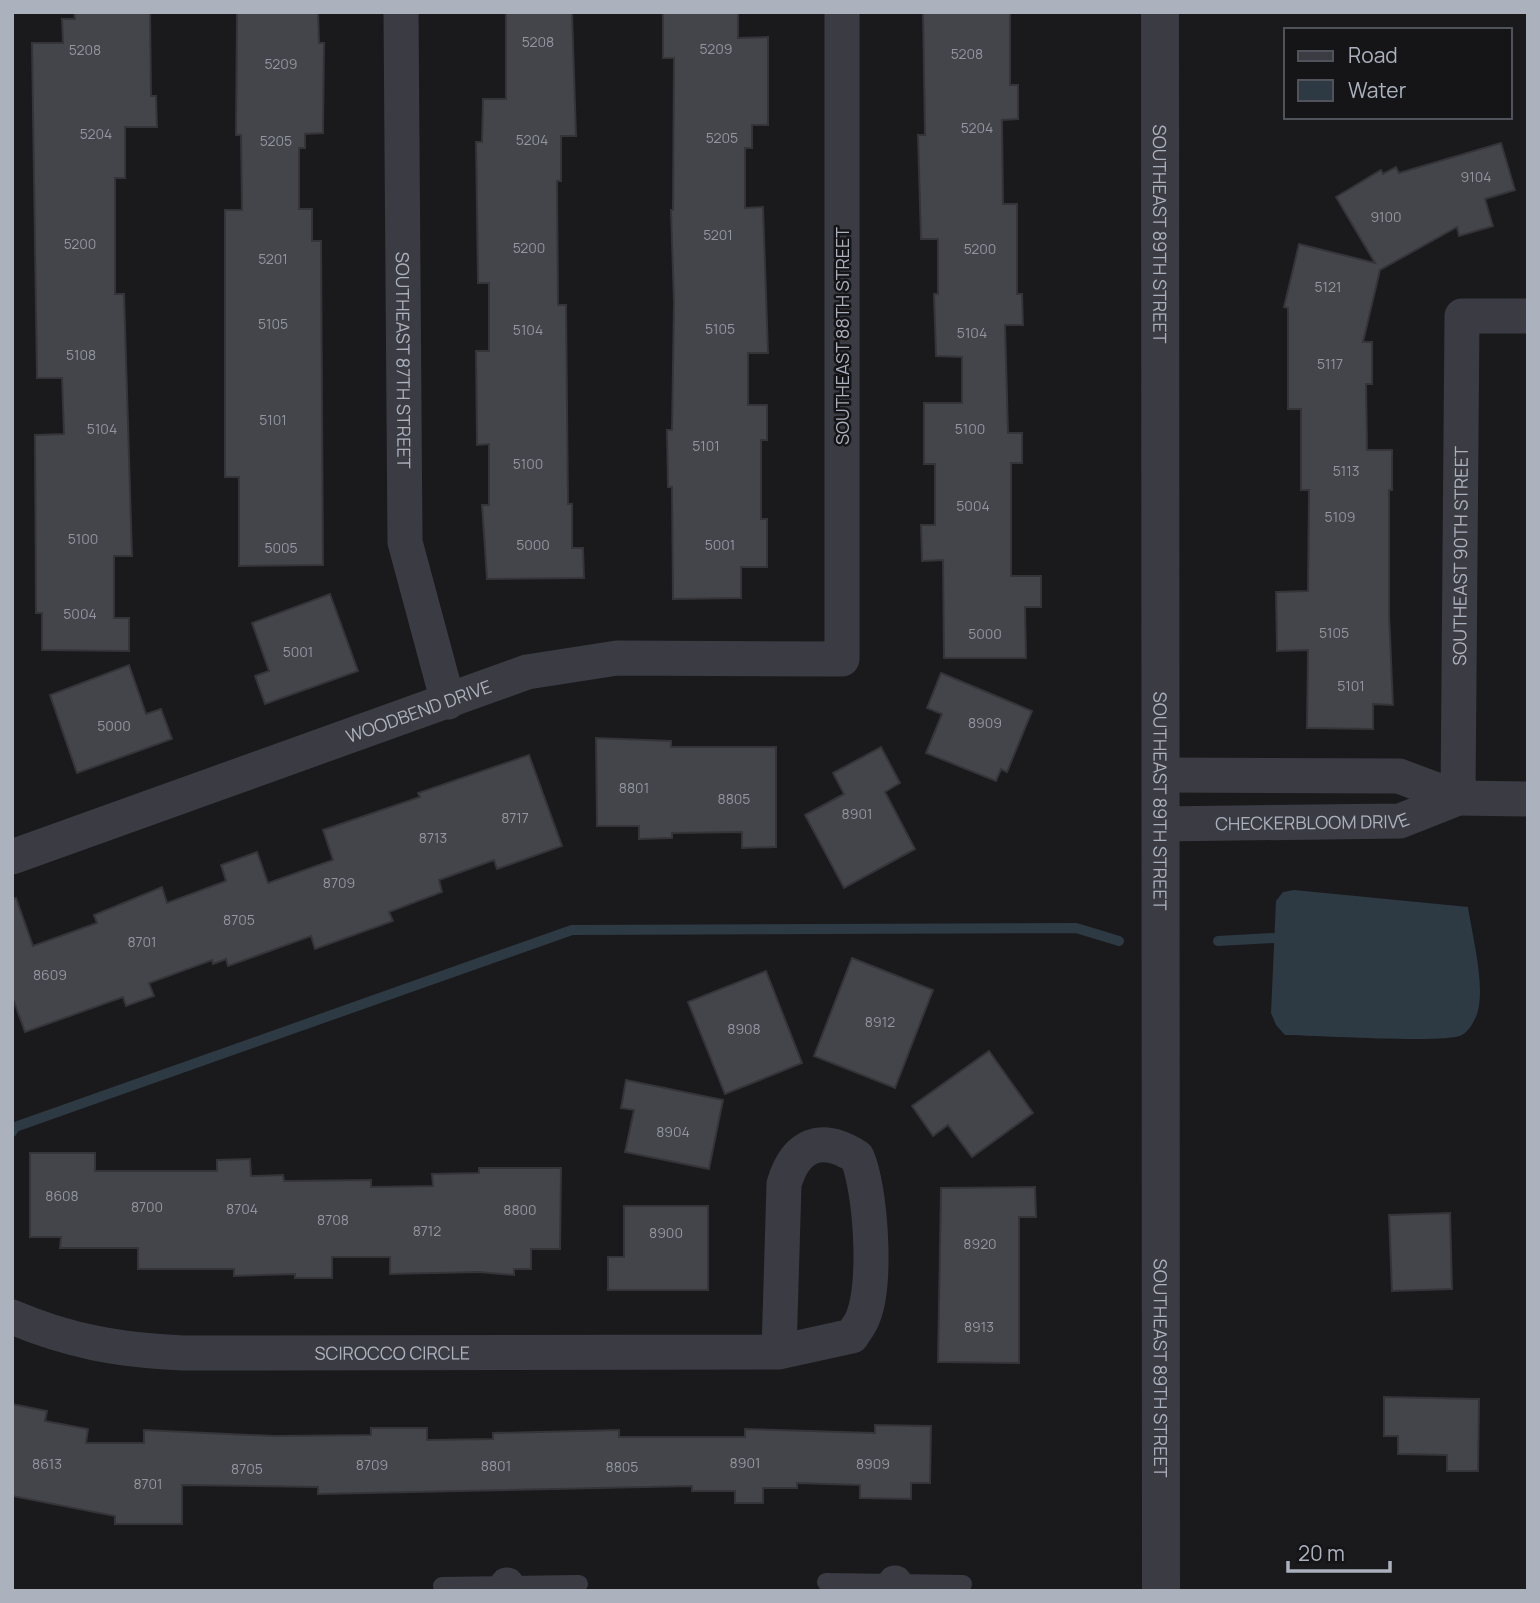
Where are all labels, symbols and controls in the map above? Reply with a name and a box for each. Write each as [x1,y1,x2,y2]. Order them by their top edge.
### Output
legend [1284,28,1512,119]
house number: 5208 [522,32,554,51]
house number: 5209 [700,39,732,58]
house number: 5208 [69,40,101,59]
text: Road [1348,41,1398,69]
house number: 5208 [951,44,983,63]
house number: 5209 [265,54,297,73]
text: Water [1348,76,1407,104]
house number: 5204 [961,118,993,137]
house number: 5204 [80,124,112,143]
street label: SOUTHEAST 89TH STREET [1148,125,1172,344]
house number: 5205 [706,128,738,147]
house number: 5204 [516,130,548,149]
house number: 5205 [260,131,292,150]
house number: 9104 [1461,167,1491,186]
house number: 9100 [1370,207,1402,226]
house number: 5201 [703,225,733,244]
street label: SOUTHEAST 88TH STREET [830,227,854,445]
house number: 5200 [64,234,96,253]
house number: 5200 [513,238,545,257]
house number: 5200 [964,239,996,258]
house number: 5201 [258,249,288,268]
street label: SOUTHEAST 87TH STREET [391,252,416,469]
house number: 5121 [1315,277,1342,296]
house number: 5105 [258,314,288,333]
house number: 5105 [705,319,735,338]
house number: 5104 [513,320,543,339]
house number: 5104 [957,323,987,342]
house number: 5108 [66,345,96,364]
house number: 5117 [1317,354,1343,373]
house number: 5101 [259,410,287,429]
house number: 5104 [87,419,117,438]
house number: 5100 [955,419,985,438]
house number: 5101 [692,436,720,455]
street label: SOUTHEAST 90TH STREET [1447,446,1473,666]
house number: 5100 [513,454,543,473]
house number: 5113 [1333,461,1359,480]
house number: 5004 [956,496,990,515]
house number: 5109 [1325,507,1355,526]
house number: 5100 [68,529,98,548]
house number: 5000 [516,535,550,554]
house number: 5001 [705,535,735,554]
house number: 5005 [264,538,298,557]
house number: 5004 [63,604,97,623]
house number: 5105 [1319,623,1349,642]
house number: 5000 [968,624,1002,643]
house number: 5001 [283,642,313,661]
street label: WOODBEND DRIVE [343,674,495,748]
house number: 5101 [1337,676,1365,695]
street label: SOUTHEAST 89TH STREET [1148,692,1173,911]
house number: 8909 [968,713,1002,732]
house number: 5000 [97,716,131,735]
house number: 8801 [619,778,649,797]
house number: 8805 [718,789,750,808]
house number: 8901 [842,804,872,823]
street label: CHECKERBLOOM DRIVE [1215,807,1413,835]
house number: 8717 [501,808,529,827]
house number: 8713 [419,828,447,847]
house number: 8709 [323,873,355,892]
house number: 8705 [223,910,255,929]
house number: 8701 [127,932,157,951]
house number: 8609 [33,965,67,984]
house number: 8912 [865,1012,895,1031]
house number: 8908 [727,1019,761,1038]
house number: 8904 [656,1122,690,1141]
house number: 8608 [45,1186,79,1205]
house number: 8700 [131,1197,163,1216]
house number: 8704 [226,1199,258,1218]
house number: 8800 [503,1200,537,1219]
house number: 8708 [317,1210,349,1229]
house number: 8712 [413,1221,441,1240]
house number: 8900 [649,1223,683,1242]
house number: 8920 [963,1234,997,1253]
street label: SOUTHEAST 89TH STREET [1149,1259,1173,1478]
house number: 8913 [964,1317,994,1336]
street label: SCIROCCO CIRCLE [314,1341,470,1365]
house number: 8901 [730,1453,760,1472]
house number: 8613 [32,1454,62,1473]
house number: 8909 [856,1454,890,1473]
house number: 8709 [356,1455,388,1474]
house number: 8801 [481,1456,511,1475]
house number: 8805 [606,1457,638,1476]
house number: 8705 [231,1459,263,1478]
house number: 8701 [133,1474,163,1493]
scale bar [1288,1530,1390,1574]
text: 20 m [1298,1539,1345,1567]

